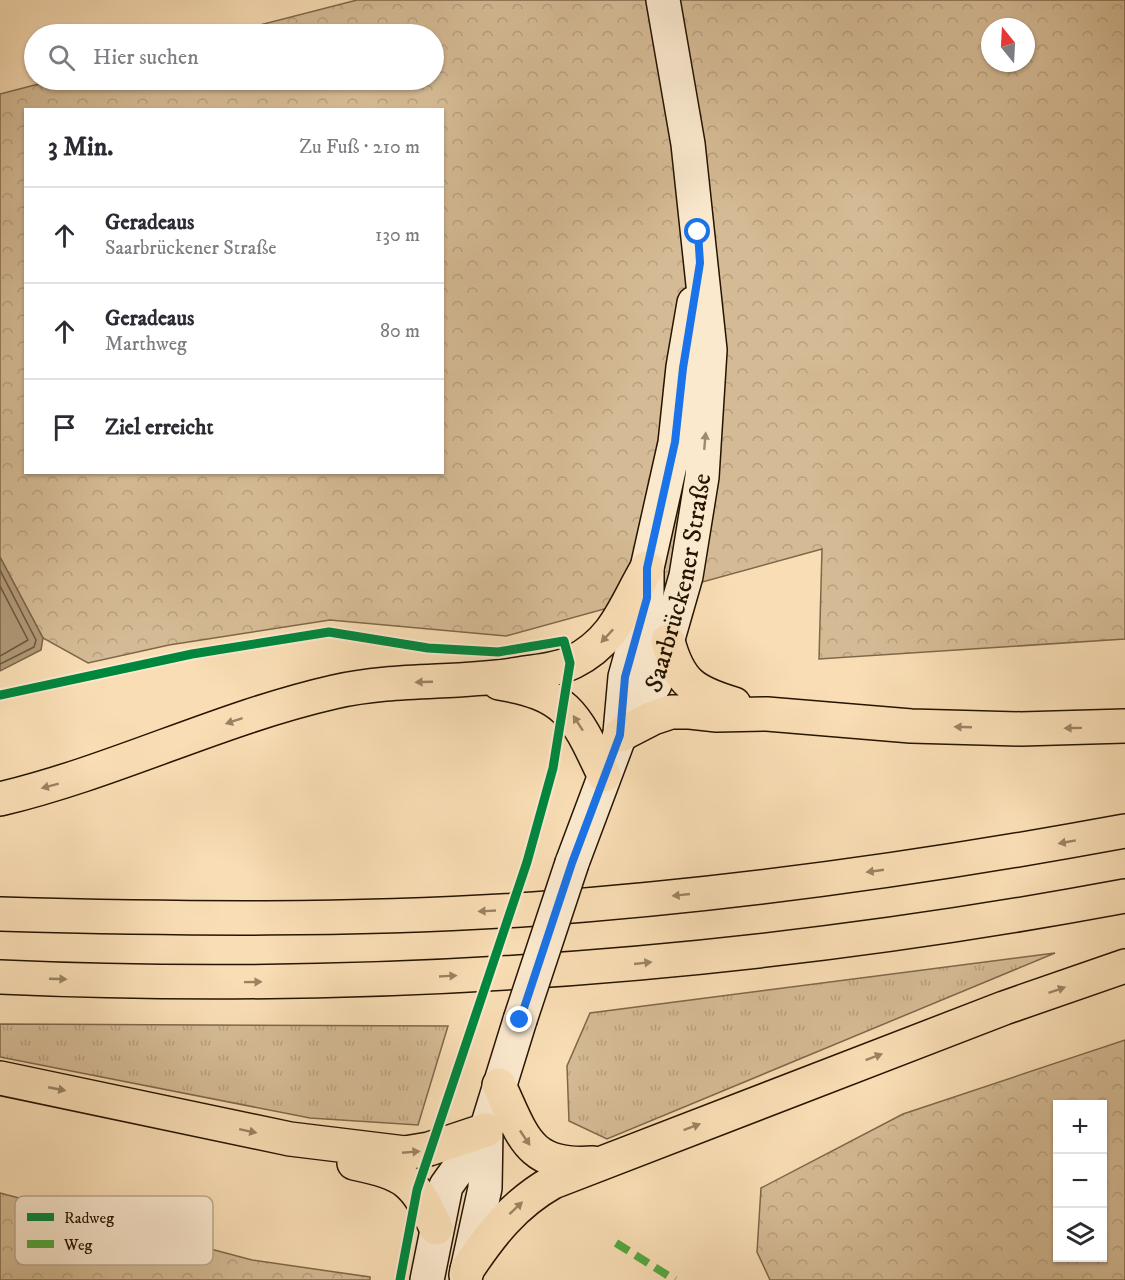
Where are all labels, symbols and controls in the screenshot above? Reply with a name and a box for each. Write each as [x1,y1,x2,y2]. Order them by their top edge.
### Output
north arrow [981,18,1035,72]
search box [24,24,444,90]
icon: search [45,41,78,74]
text: Hier suchen [93,44,199,71]
text: 3 Min. [48,131,113,164]
text: Zu Fuß · 210 m [299,135,420,160]
text: Geradeaus [105,209,194,236]
route start [684,218,710,244]
icon: ahead [48,219,81,252]
text: 130 m [375,223,420,248]
text: Saarbrückener Straße [105,236,277,261]
text: Geradeaus [105,305,194,332]
icon: ahead [48,315,81,348]
text: 80 m [380,319,420,344]
text: Marthweg [105,332,187,357]
icon: arrive [48,411,81,444]
text: Ziel erreicht [105,414,213,441]
one-way arrow [700,432,710,451]
street label: Saarbrückener Straße [637,471,719,699]
one-way arrow [601,628,614,643]
one-way arrow [414,677,433,686]
one-way arrow [572,715,583,732]
one-way arrow [225,717,243,727]
one-way arrow [953,723,972,732]
one-way arrow [1064,723,1083,733]
one-way arrow [40,781,59,791]
one-way arrow [1058,838,1077,847]
one-way arrow [865,867,884,876]
one-way arrow [672,891,691,900]
one-way arrow [477,906,496,916]
one-way arrow [633,958,652,967]
one-way arrow [439,971,458,980]
one-way arrow [49,975,68,984]
one-way arrow [244,977,263,987]
one-way arrow [1048,984,1066,994]
route end [506,1006,532,1032]
one-way arrow [865,1052,883,1062]
one-way arrow [48,1085,67,1094]
map controls [1053,1100,1107,1262]
button: + [1053,1100,1107,1154]
one-way arrow [683,1122,701,1131]
one-way arrow [239,1126,257,1136]
one-way arrow [519,1129,531,1145]
one-way arrow [402,1147,421,1157]
button: − [1053,1154,1107,1208]
legend [15,1196,213,1265]
one-way arrow [508,1201,523,1215]
text: Radweg [64,1208,114,1228]
button: layers [1053,1208,1107,1262]
text: Weg [63,1235,93,1255]

